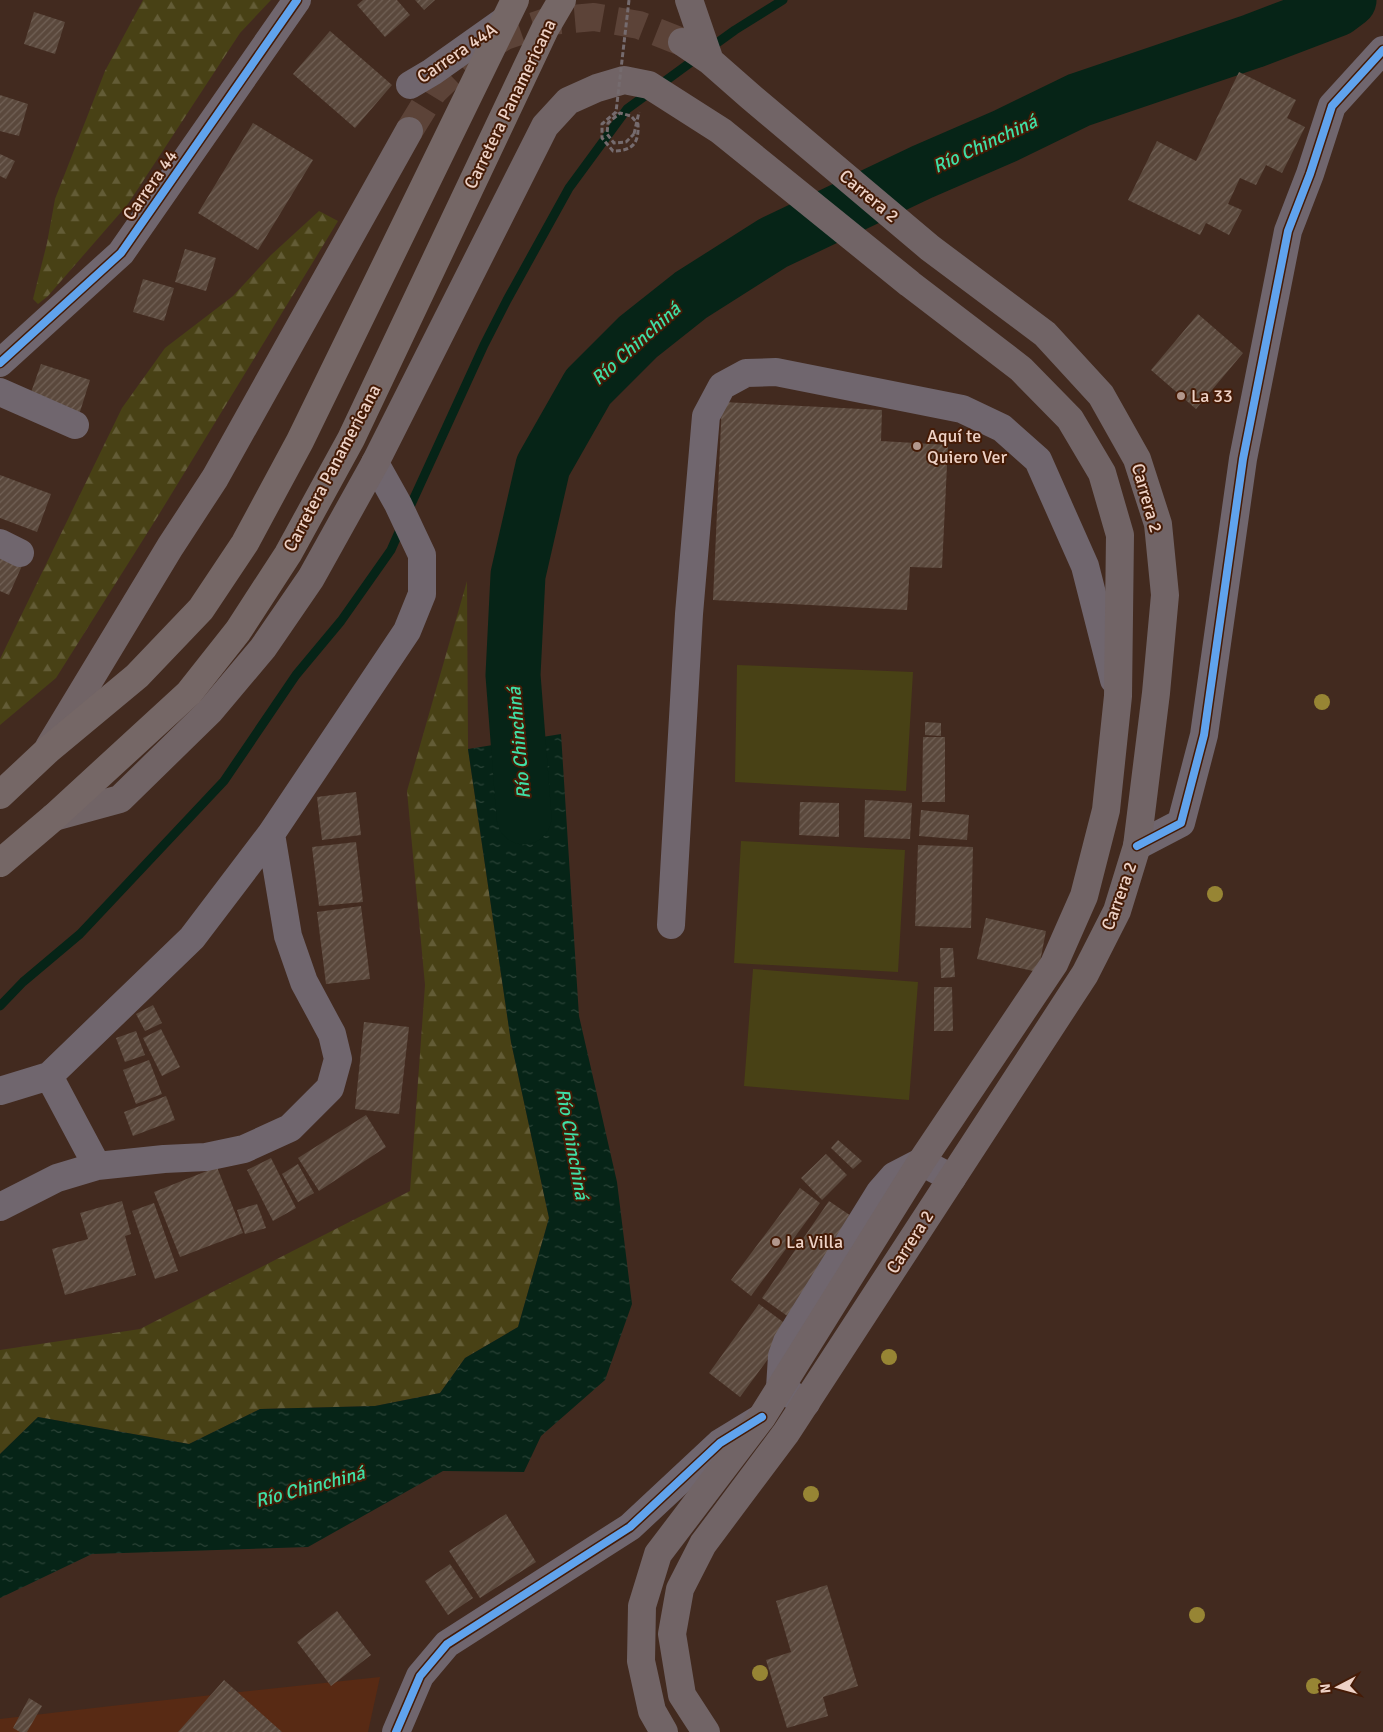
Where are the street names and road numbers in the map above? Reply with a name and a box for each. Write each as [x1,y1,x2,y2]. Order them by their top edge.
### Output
street label: Carretera Panamericana [459,16,561,192]
street label: Carrera 44A [413,18,501,88]
street label: Carrera 44 [118,145,182,224]
street label: Carrera 2 [835,165,903,227]
street label: Carretera Panamericana [279,381,385,555]
street label: Carrera 2 [1127,461,1167,535]
street label: Carrera 2 [1097,859,1141,933]
street label: Carrera 2 [881,1206,939,1278]

